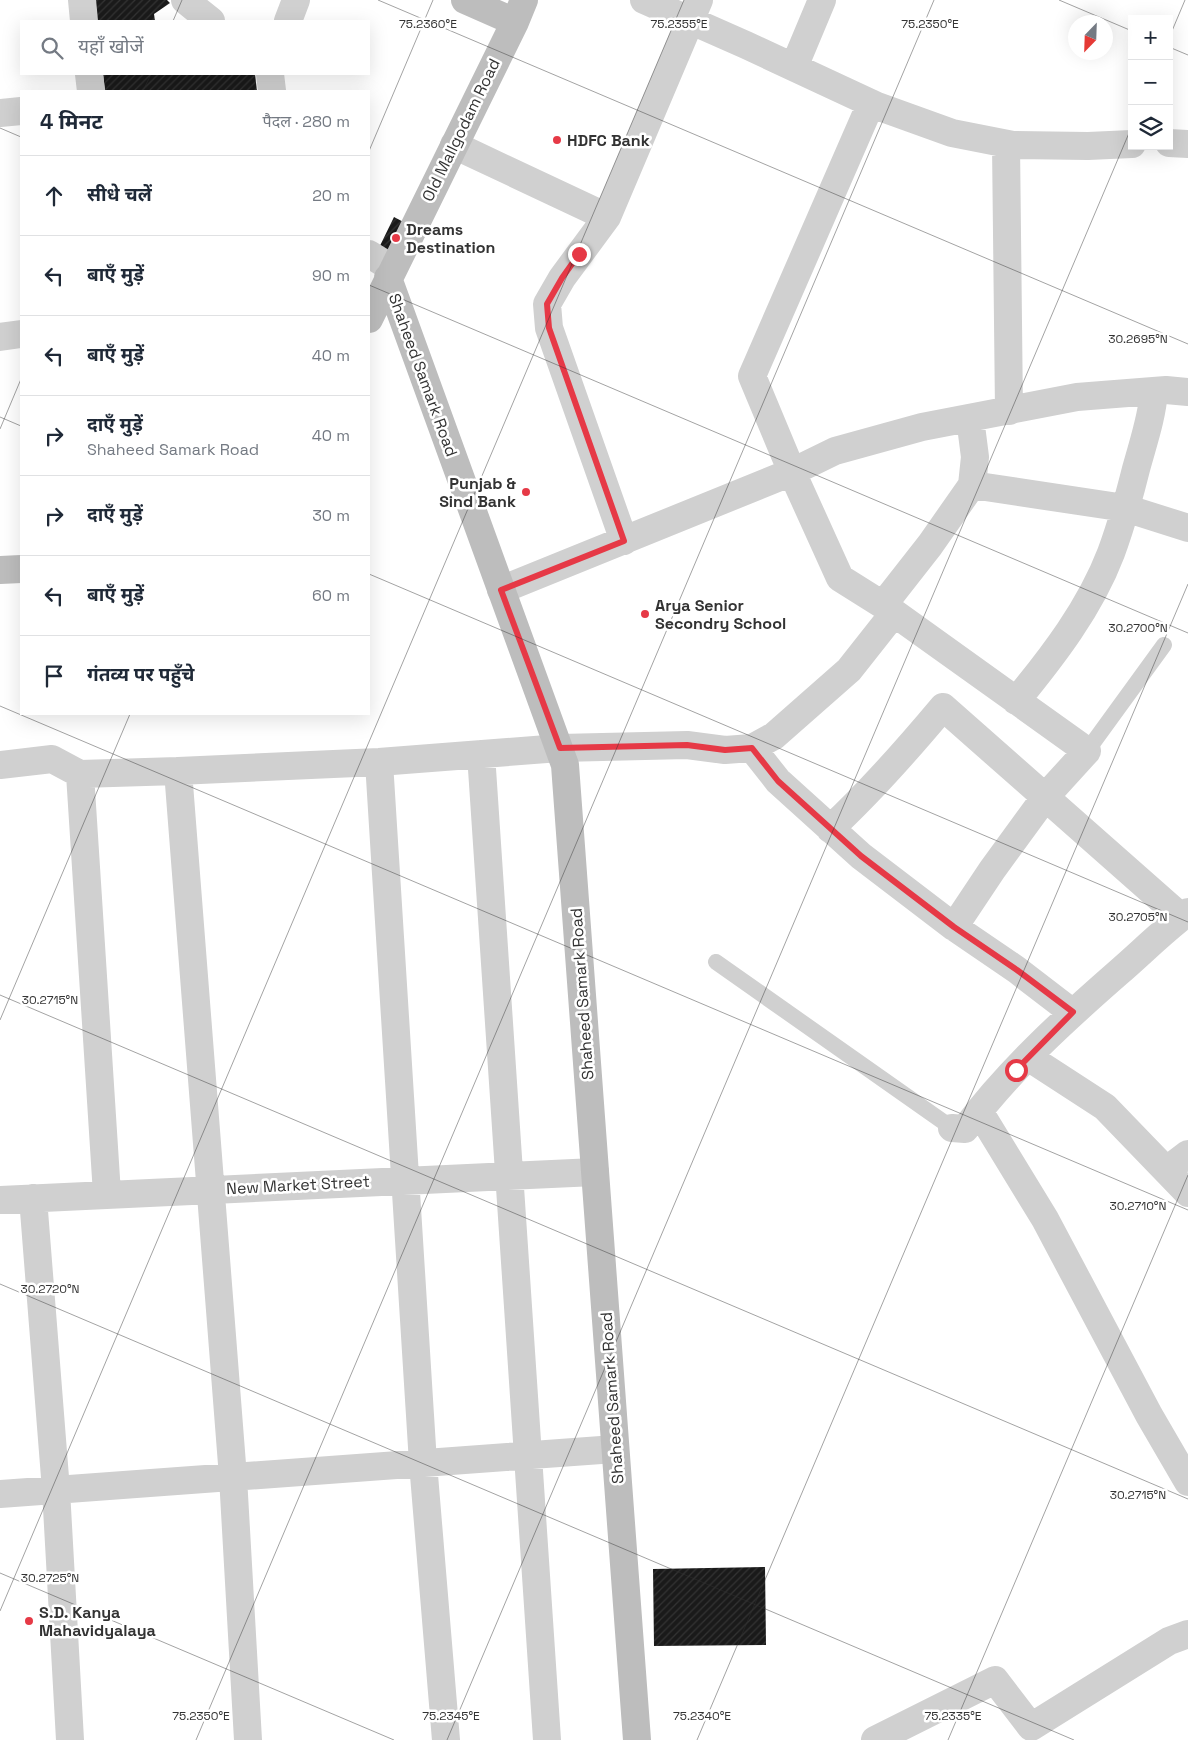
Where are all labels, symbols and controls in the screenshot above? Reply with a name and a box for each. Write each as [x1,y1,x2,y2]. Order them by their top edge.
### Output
north arrow [1068,15,1113,60]
map controls [1128,15,1173,150]
button: + [1128,15,1173,60]
text: 75.2360°E [399,16,457,32]
text: 75.2355°E [650,16,708,32]
text: 75.2350°E [901,16,959,32]
search box [20,20,370,75]
icon: search [38,34,66,62]
text: यहाँ खोजें [78,34,143,59]
street label: Old Mallgodam Road [417,55,505,205]
button: − [1128,60,1173,105]
button: layers [1128,105,1173,150]
text: 4 मिनट [40,108,103,135]
text: पैदल · 280 m [263,111,350,132]
place label: HDFC Bank [567,130,650,151]
marker: HDFC Bank [551,134,563,146]
icon: ahead [40,182,68,210]
text: सीधे चलें [87,182,152,207]
text: 20 m [312,185,350,206]
place label: Dreams Destination [406,219,495,258]
marker: Dreams Destination [390,232,402,244]
route end [568,243,591,266]
icon: left [40,262,68,290]
text: बाएँ मुड़ें [87,262,144,287]
text: 90 m [312,265,350,286]
street label: Shaheed Samark Road [384,291,462,459]
text: 30.2695°N [1108,331,1168,347]
icon: left [40,342,68,370]
text: बाएँ मुड़ें [87,342,144,367]
text: 40 m [312,345,350,366]
text: दाएँ मुड़ें [87,412,143,437]
icon: right [40,422,68,450]
text: 40 m [312,425,350,446]
text: Shaheed Samark Road [87,439,259,460]
place label: Punjab & Sind Bank [439,473,517,512]
marker: Punjab & Sind Bank [520,486,532,498]
icon: right [40,502,68,530]
text: दाएँ मुड़ें [87,502,143,527]
text: 30 m [312,505,350,526]
icon: left [40,582,68,610]
text: बाएँ मुड़ें [87,582,144,607]
text: 60 m [312,585,350,606]
place label: Arya Senior Secondry School [655,595,786,634]
marker: Arya Senior Secondry School [639,608,651,620]
text: 30.2700°N [1108,620,1168,636]
icon: arrive [40,662,68,690]
text: गंतव्य पर पहुँचे [87,662,194,687]
street label: Shaheed Samark Road [566,907,598,1081]
text: 30.2705°N [1108,909,1168,925]
text: 30.2715°N [22,992,78,1008]
route start [1005,1059,1028,1082]
street label: New Market Street [226,1171,370,1199]
text: 30.2710°N [1110,1198,1166,1214]
text: 30.2720°N [20,1281,80,1297]
street label: Shaheed Samark Road [596,1311,628,1485]
text: 30.2715°N [1110,1487,1166,1503]
text: 30.2725°N [21,1570,79,1586]
place label: S.D. Kanya Mahavidyalaya [39,1602,156,1641]
marker: S.D. Kanya Mahavidyalaya [23,1615,35,1627]
text: 75.2350°E [172,1708,230,1724]
text: 75.2345°E [422,1708,480,1724]
text: 75.2340°E [673,1708,731,1724]
text: 75.2335°E [924,1708,982,1724]

